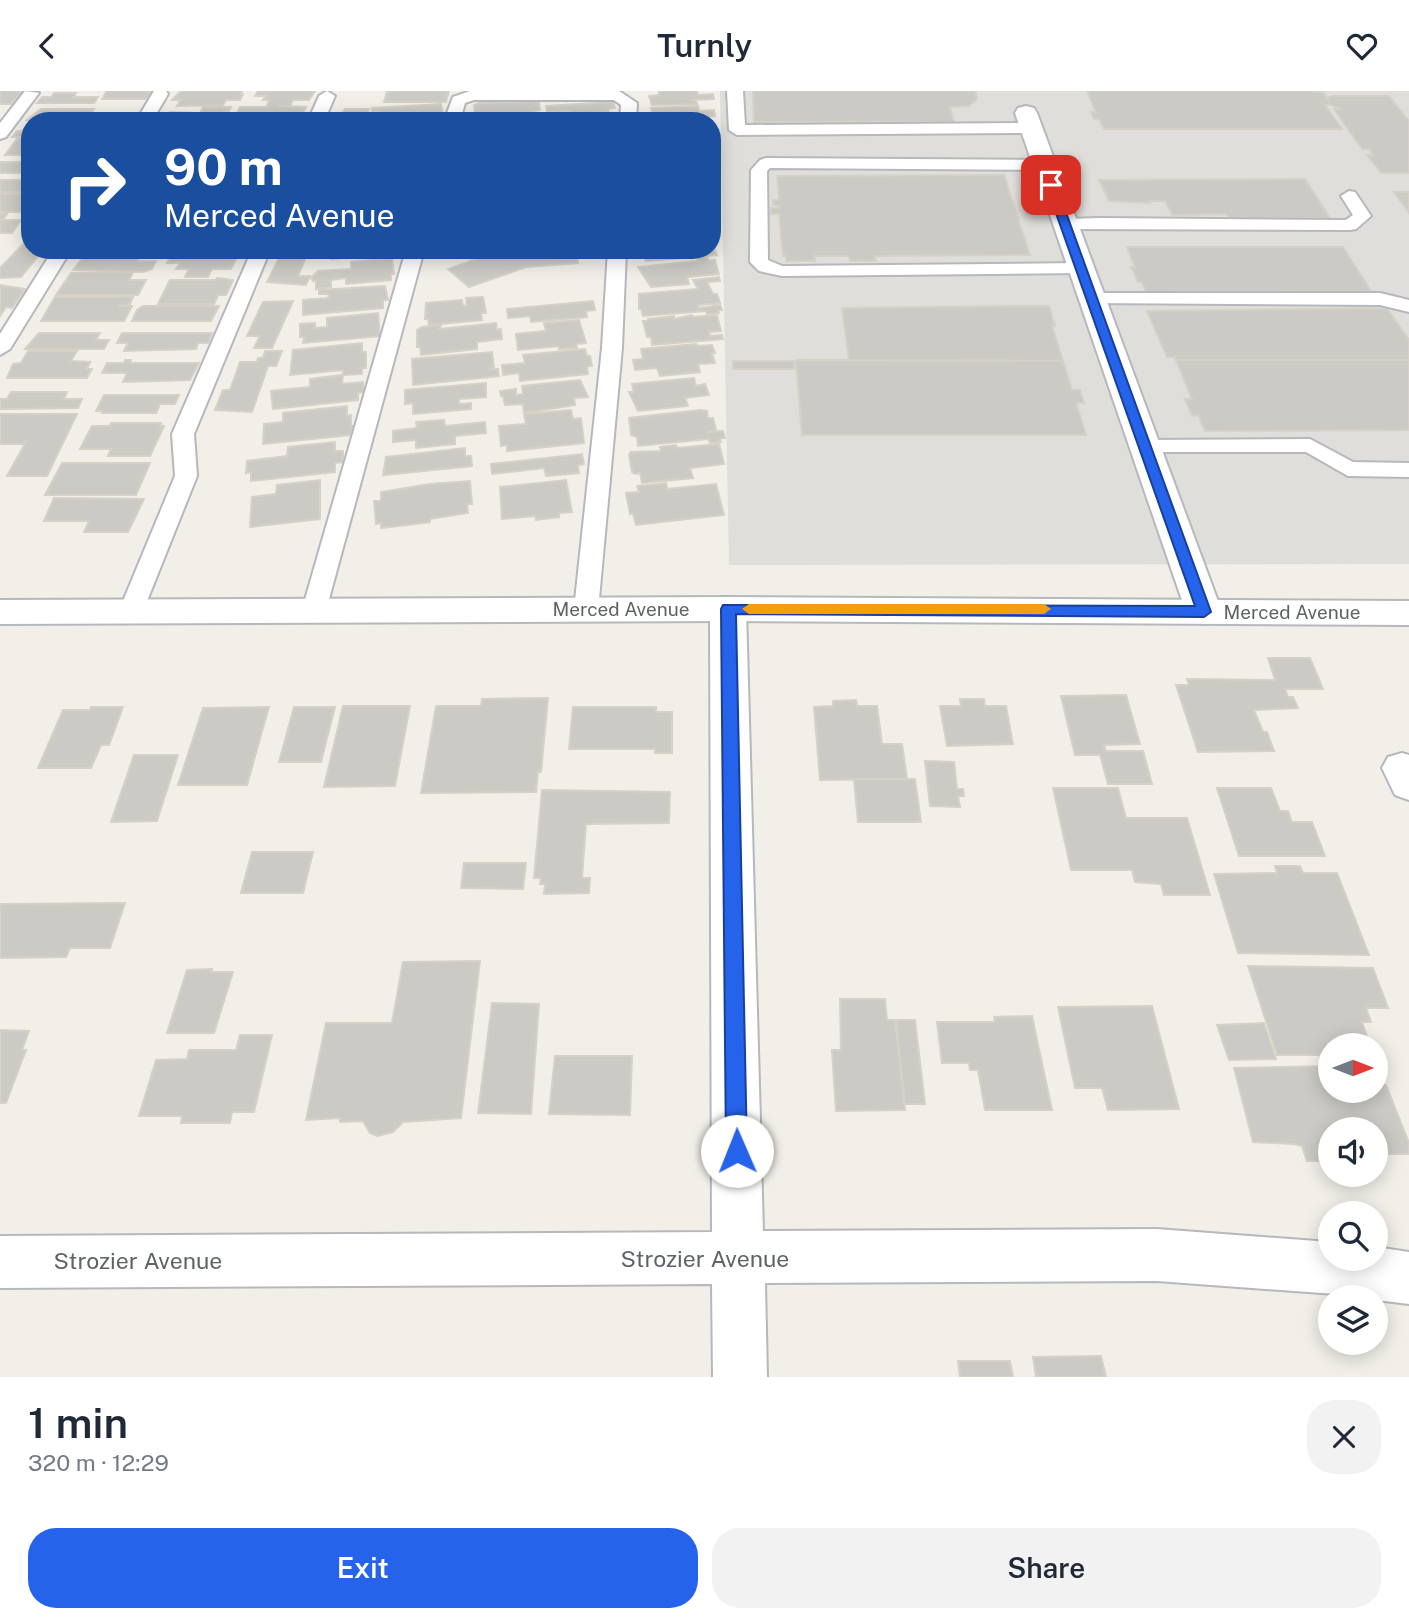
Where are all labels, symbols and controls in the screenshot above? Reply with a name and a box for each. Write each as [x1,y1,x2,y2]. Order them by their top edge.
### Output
icon: back [28,27,66,65]
text: Turnly [657,27,752,64]
icon: heart [1343,27,1381,65]
text: 90 m [164,138,283,196]
icon: right [49,140,140,231]
pin [1021,155,1081,215]
icon: arrive [1032,166,1070,204]
text: Merced Avenue [164,197,395,234]
street label: Merced Avenue [553,598,689,620]
street label: Merced Avenue [1224,601,1360,623]
north arrow [1318,1033,1388,1103]
map controls [1318,1033,1388,1355]
position arrow [700,1114,774,1188]
button: sound [1318,1117,1388,1187]
button: search [1318,1201,1388,1271]
street label: Strozier Avenue [621,1245,789,1272]
street label: Strozier Avenue [54,1247,222,1274]
button: layers [1318,1285,1388,1355]
text: 1 min [28,1398,128,1447]
button: close [1307,1400,1381,1474]
text: 320 m · 12:29 [28,1449,169,1476]
button: Exit [28,1528,698,1608]
button: Share [712,1528,1381,1608]

